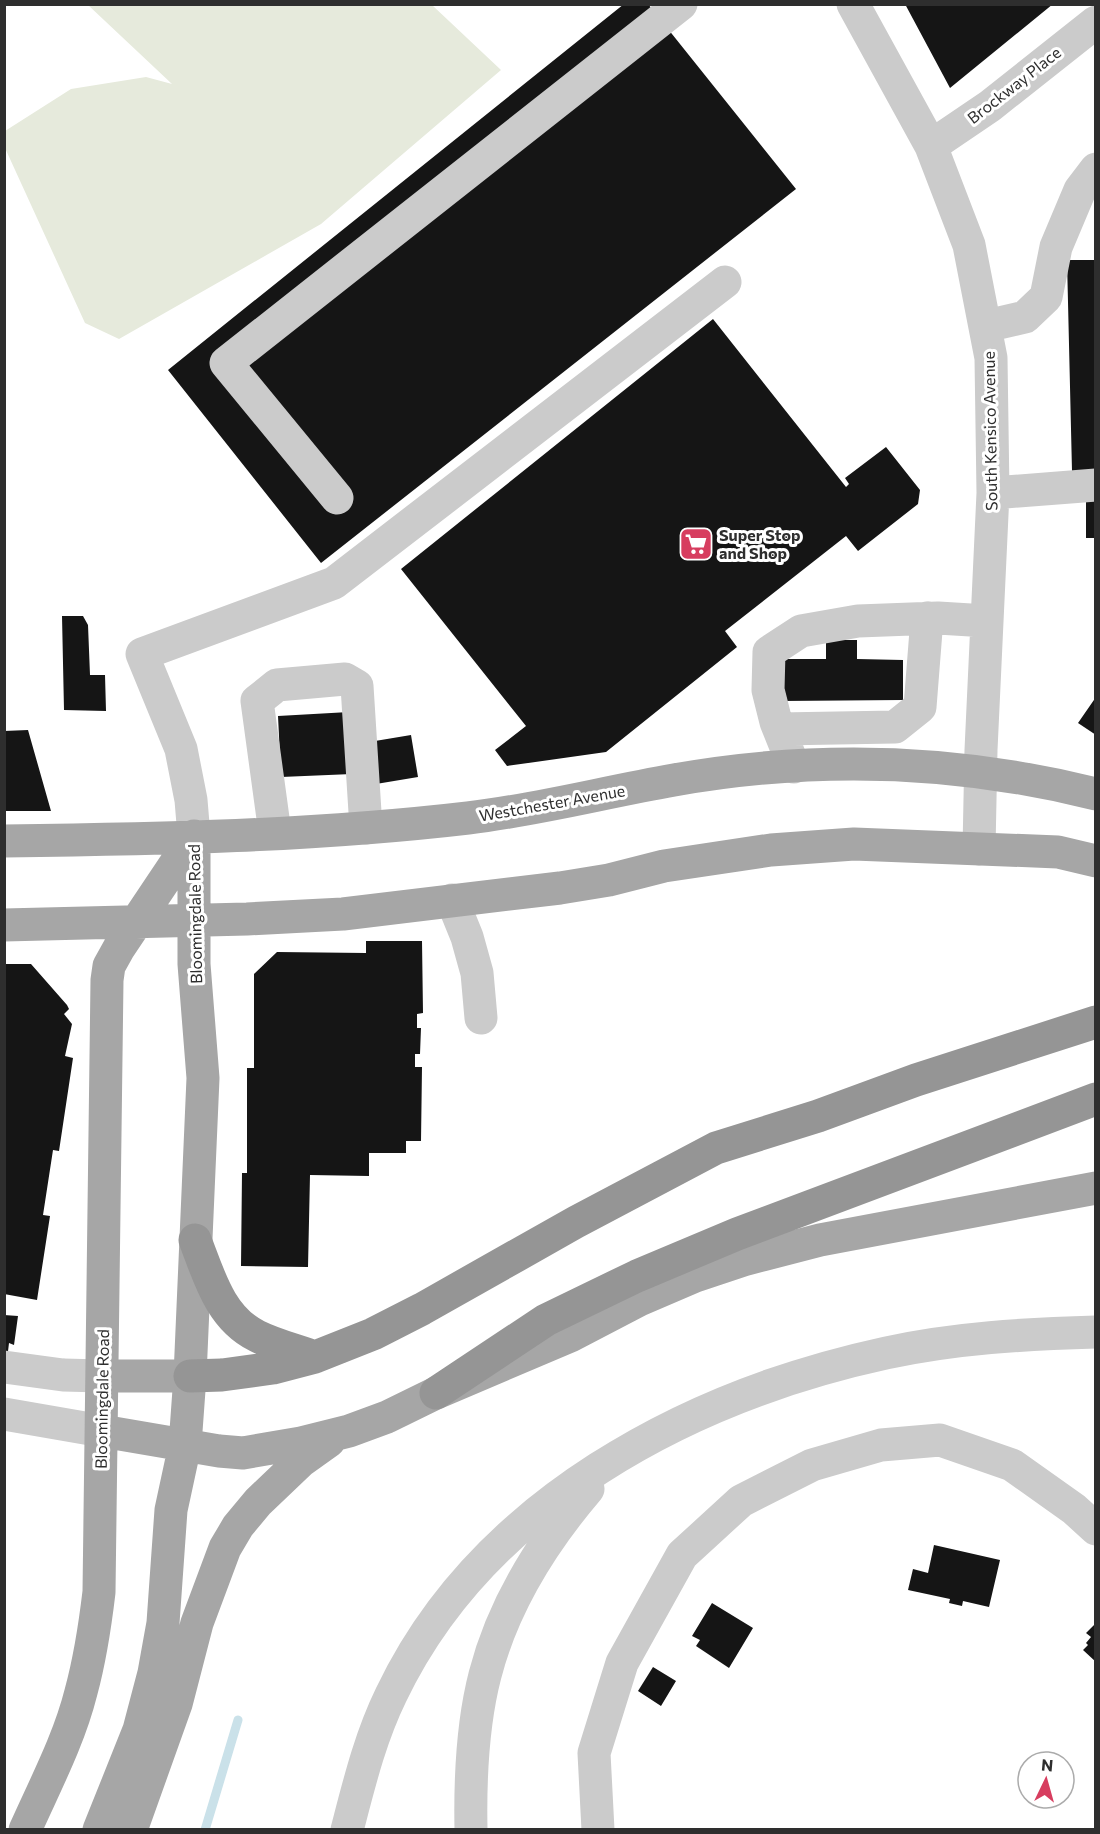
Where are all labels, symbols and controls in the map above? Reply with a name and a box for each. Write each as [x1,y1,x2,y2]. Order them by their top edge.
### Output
street label: Brockway Place [963,42,1064,127]
street label: South Kensico Avenue [979,351,1000,511]
place label: Super Stop and Shop [719,525,800,562]
supermarket icon: Super Stop and Shop [678,526,714,562]
street label: Westchester Avenue [478,780,626,825]
street label: Bloomingdale Road [184,844,205,984]
street label: Bloomingdale Road [91,1329,112,1469]
north arrow [1016,1750,1076,1810]
text: N [1041,1755,1054,1775]

